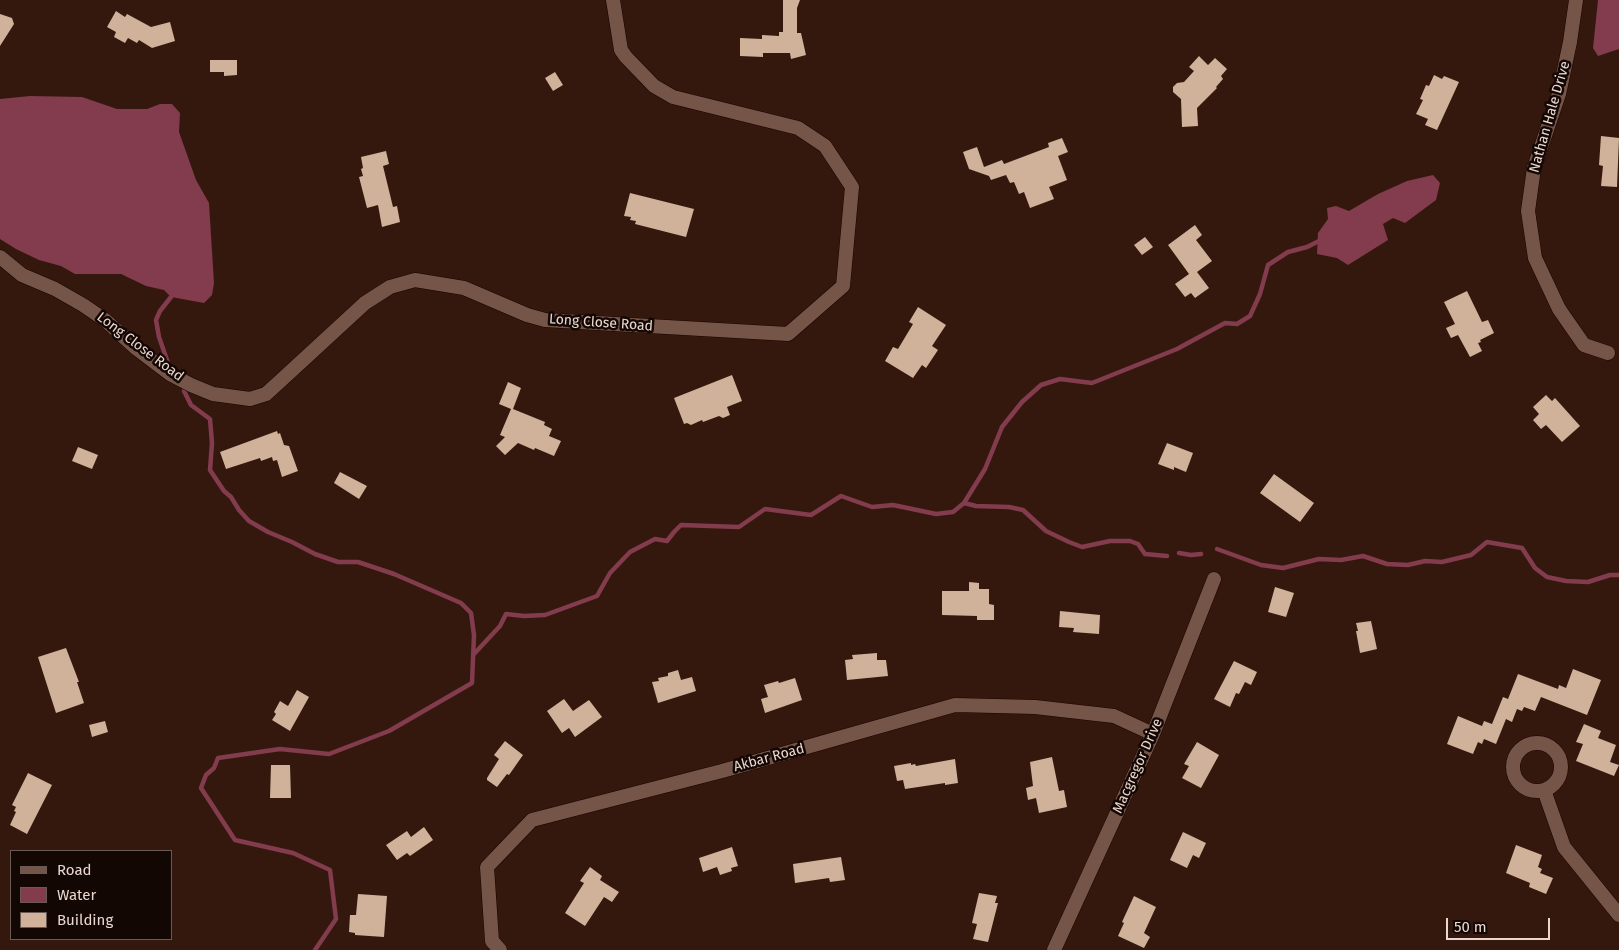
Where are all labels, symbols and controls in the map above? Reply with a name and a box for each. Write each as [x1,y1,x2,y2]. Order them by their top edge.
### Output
street label: Nathan Hale Drive [1526,59,1574,175]
street label: Long Close Road [93,309,187,385]
street label: Long Close Road [549,311,653,335]
street label: Macgregor Drive [1110,716,1166,816]
street label: Akbar Road [732,741,806,775]
legend [10,850,172,940]
text: Road [57,861,92,879]
text: Water [57,886,96,904]
scale bar [1449,908,1553,940]
text: Building [57,911,113,929]
text: 50 m [1454,918,1487,936]

